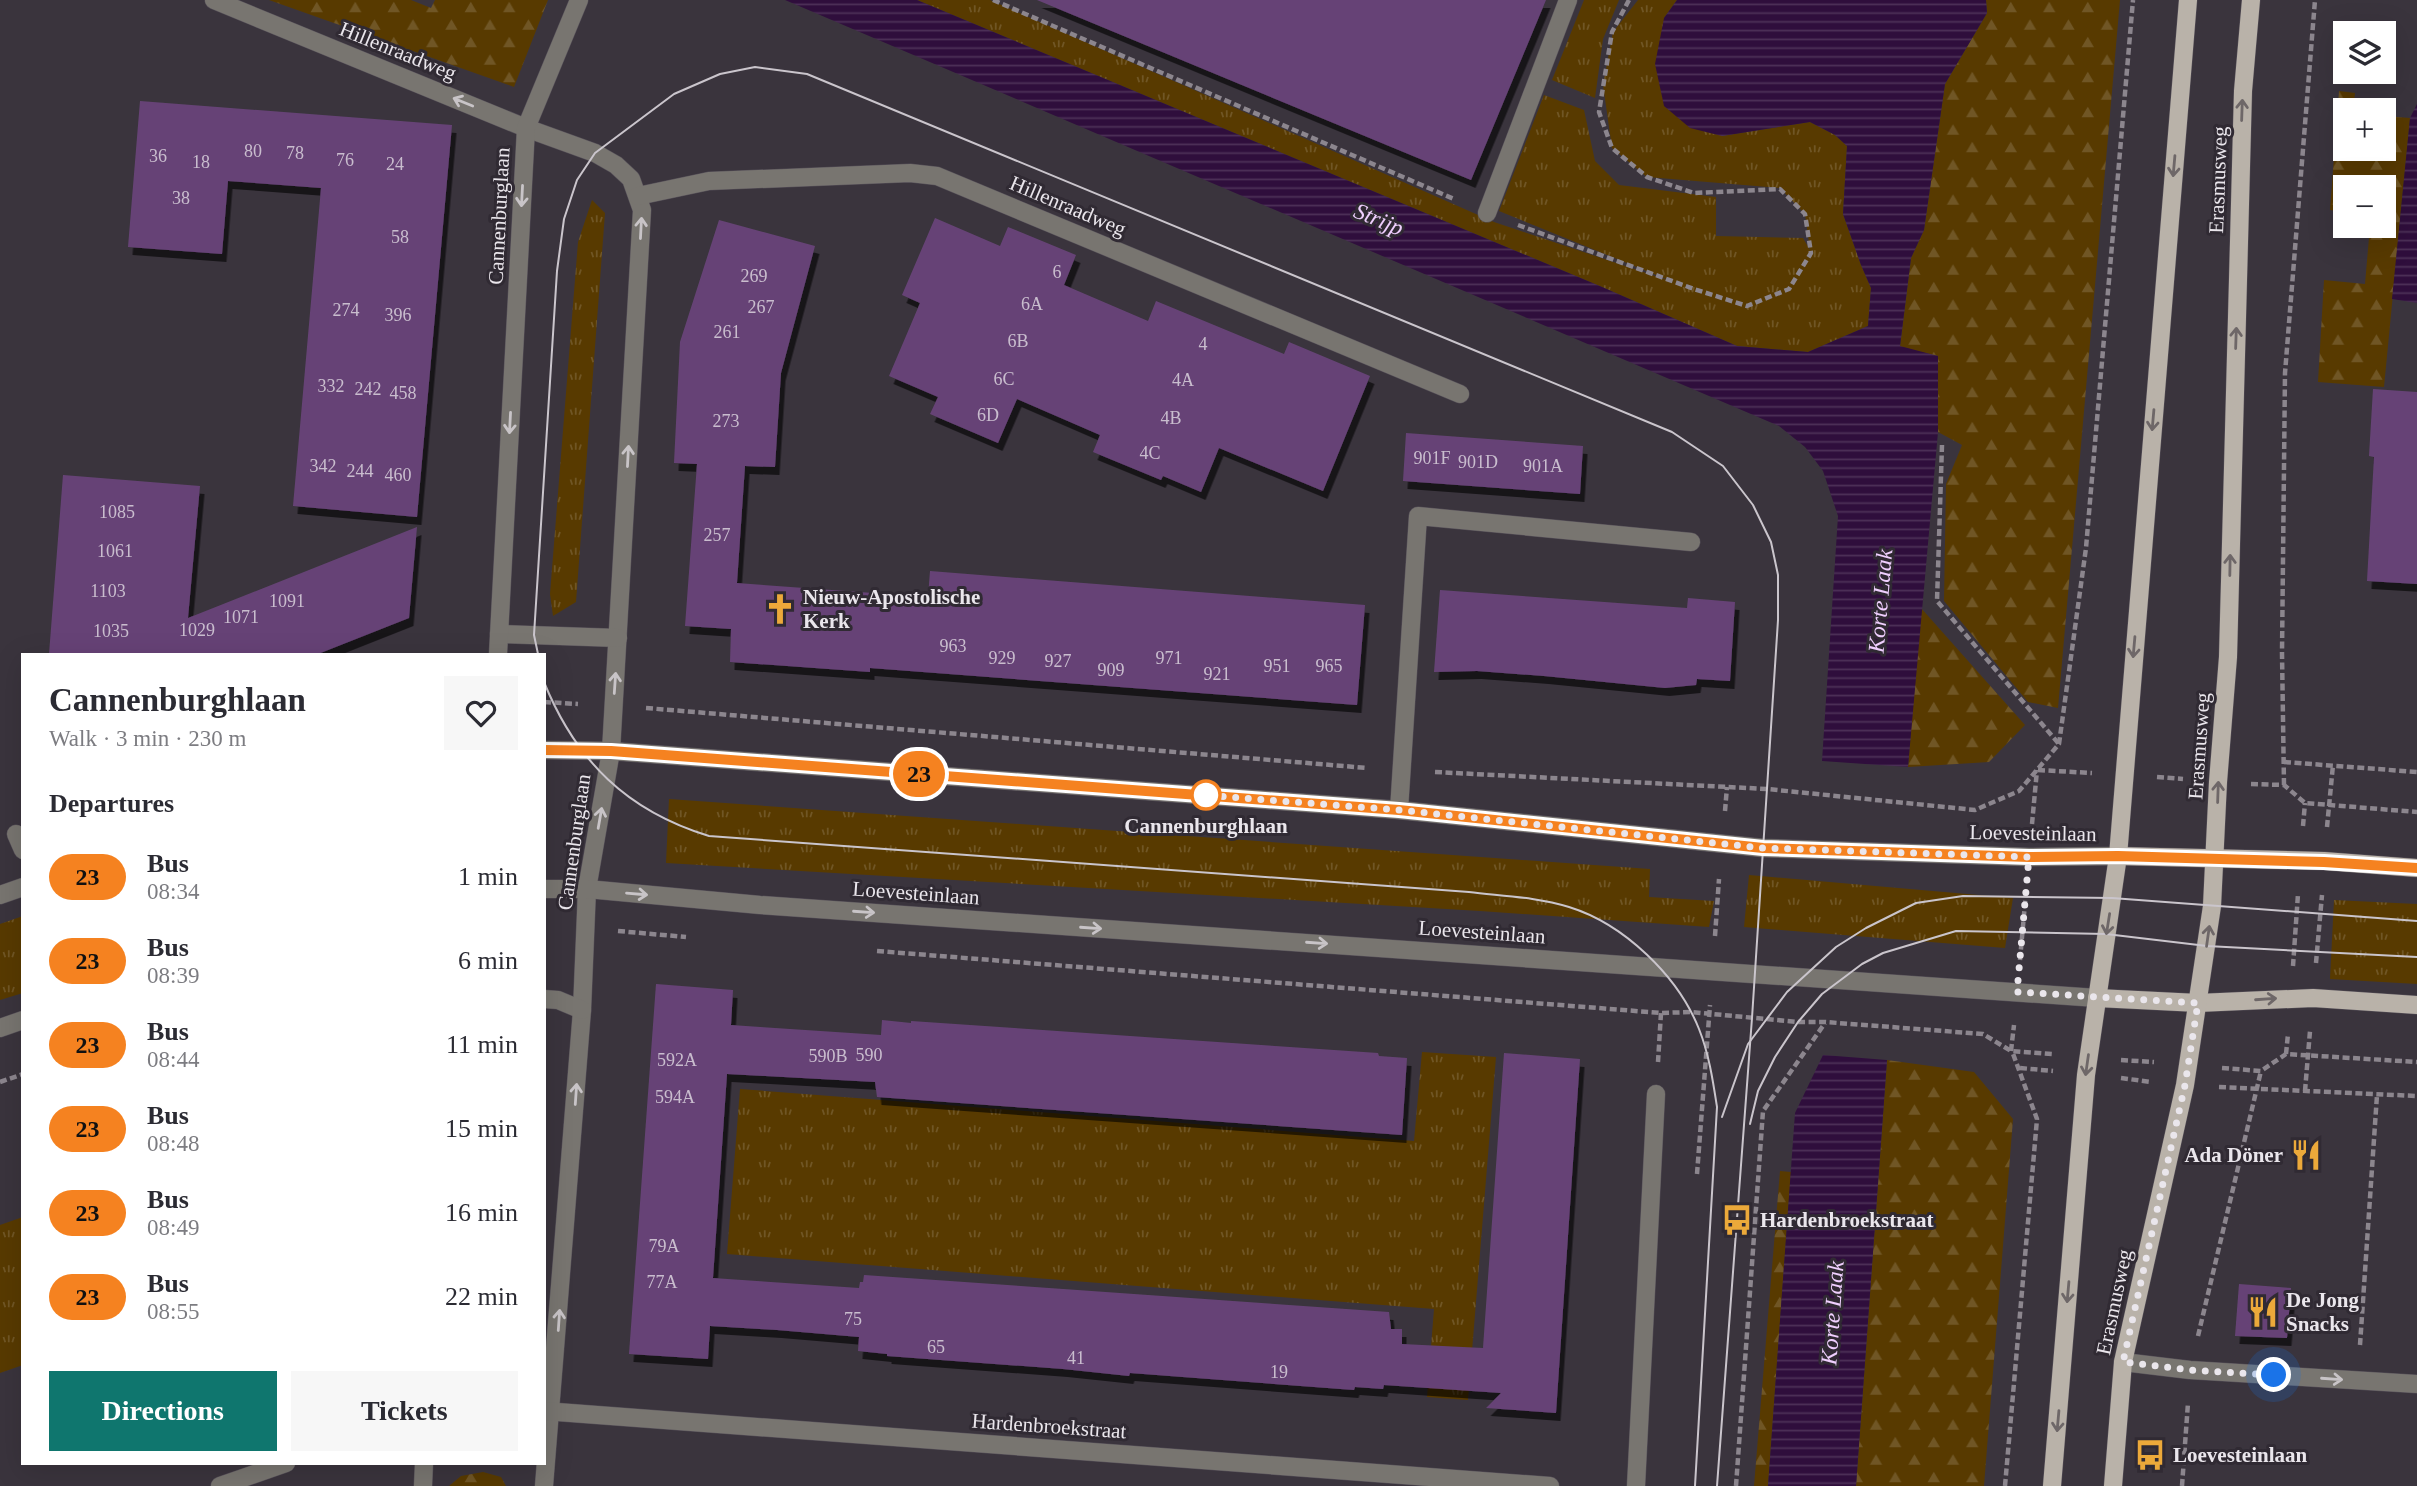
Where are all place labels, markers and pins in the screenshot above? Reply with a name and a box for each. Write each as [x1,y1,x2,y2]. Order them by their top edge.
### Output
place label: Nieuw-Apostolische Kerk [803,585,980,633]
church icon: Nieuw-Apostolische Kerk [763,592,797,626]
marker: Cannenburghlaan [1191,780,1221,810]
place label: Cannenburghlaan [1124,814,1288,838]
restaurant icon: Ada Döner [2289,1138,2323,1172]
place label: Ada Döner [2184,1143,2283,1167]
bus stop icon: Hardenbroekstraat [1720,1203,1754,1237]
place label: Hardenbroekstraat [1760,1208,1933,1232]
place label: De Jong Snacks [2286,1288,2359,1336]
restaurant icon: De Jong Snacks [2246,1295,2280,1329]
bus stop icon: Loevesteinlaan [2133,1438,2167,1472]
place label: Loevesteinlaan [2173,1443,2307,1467]

